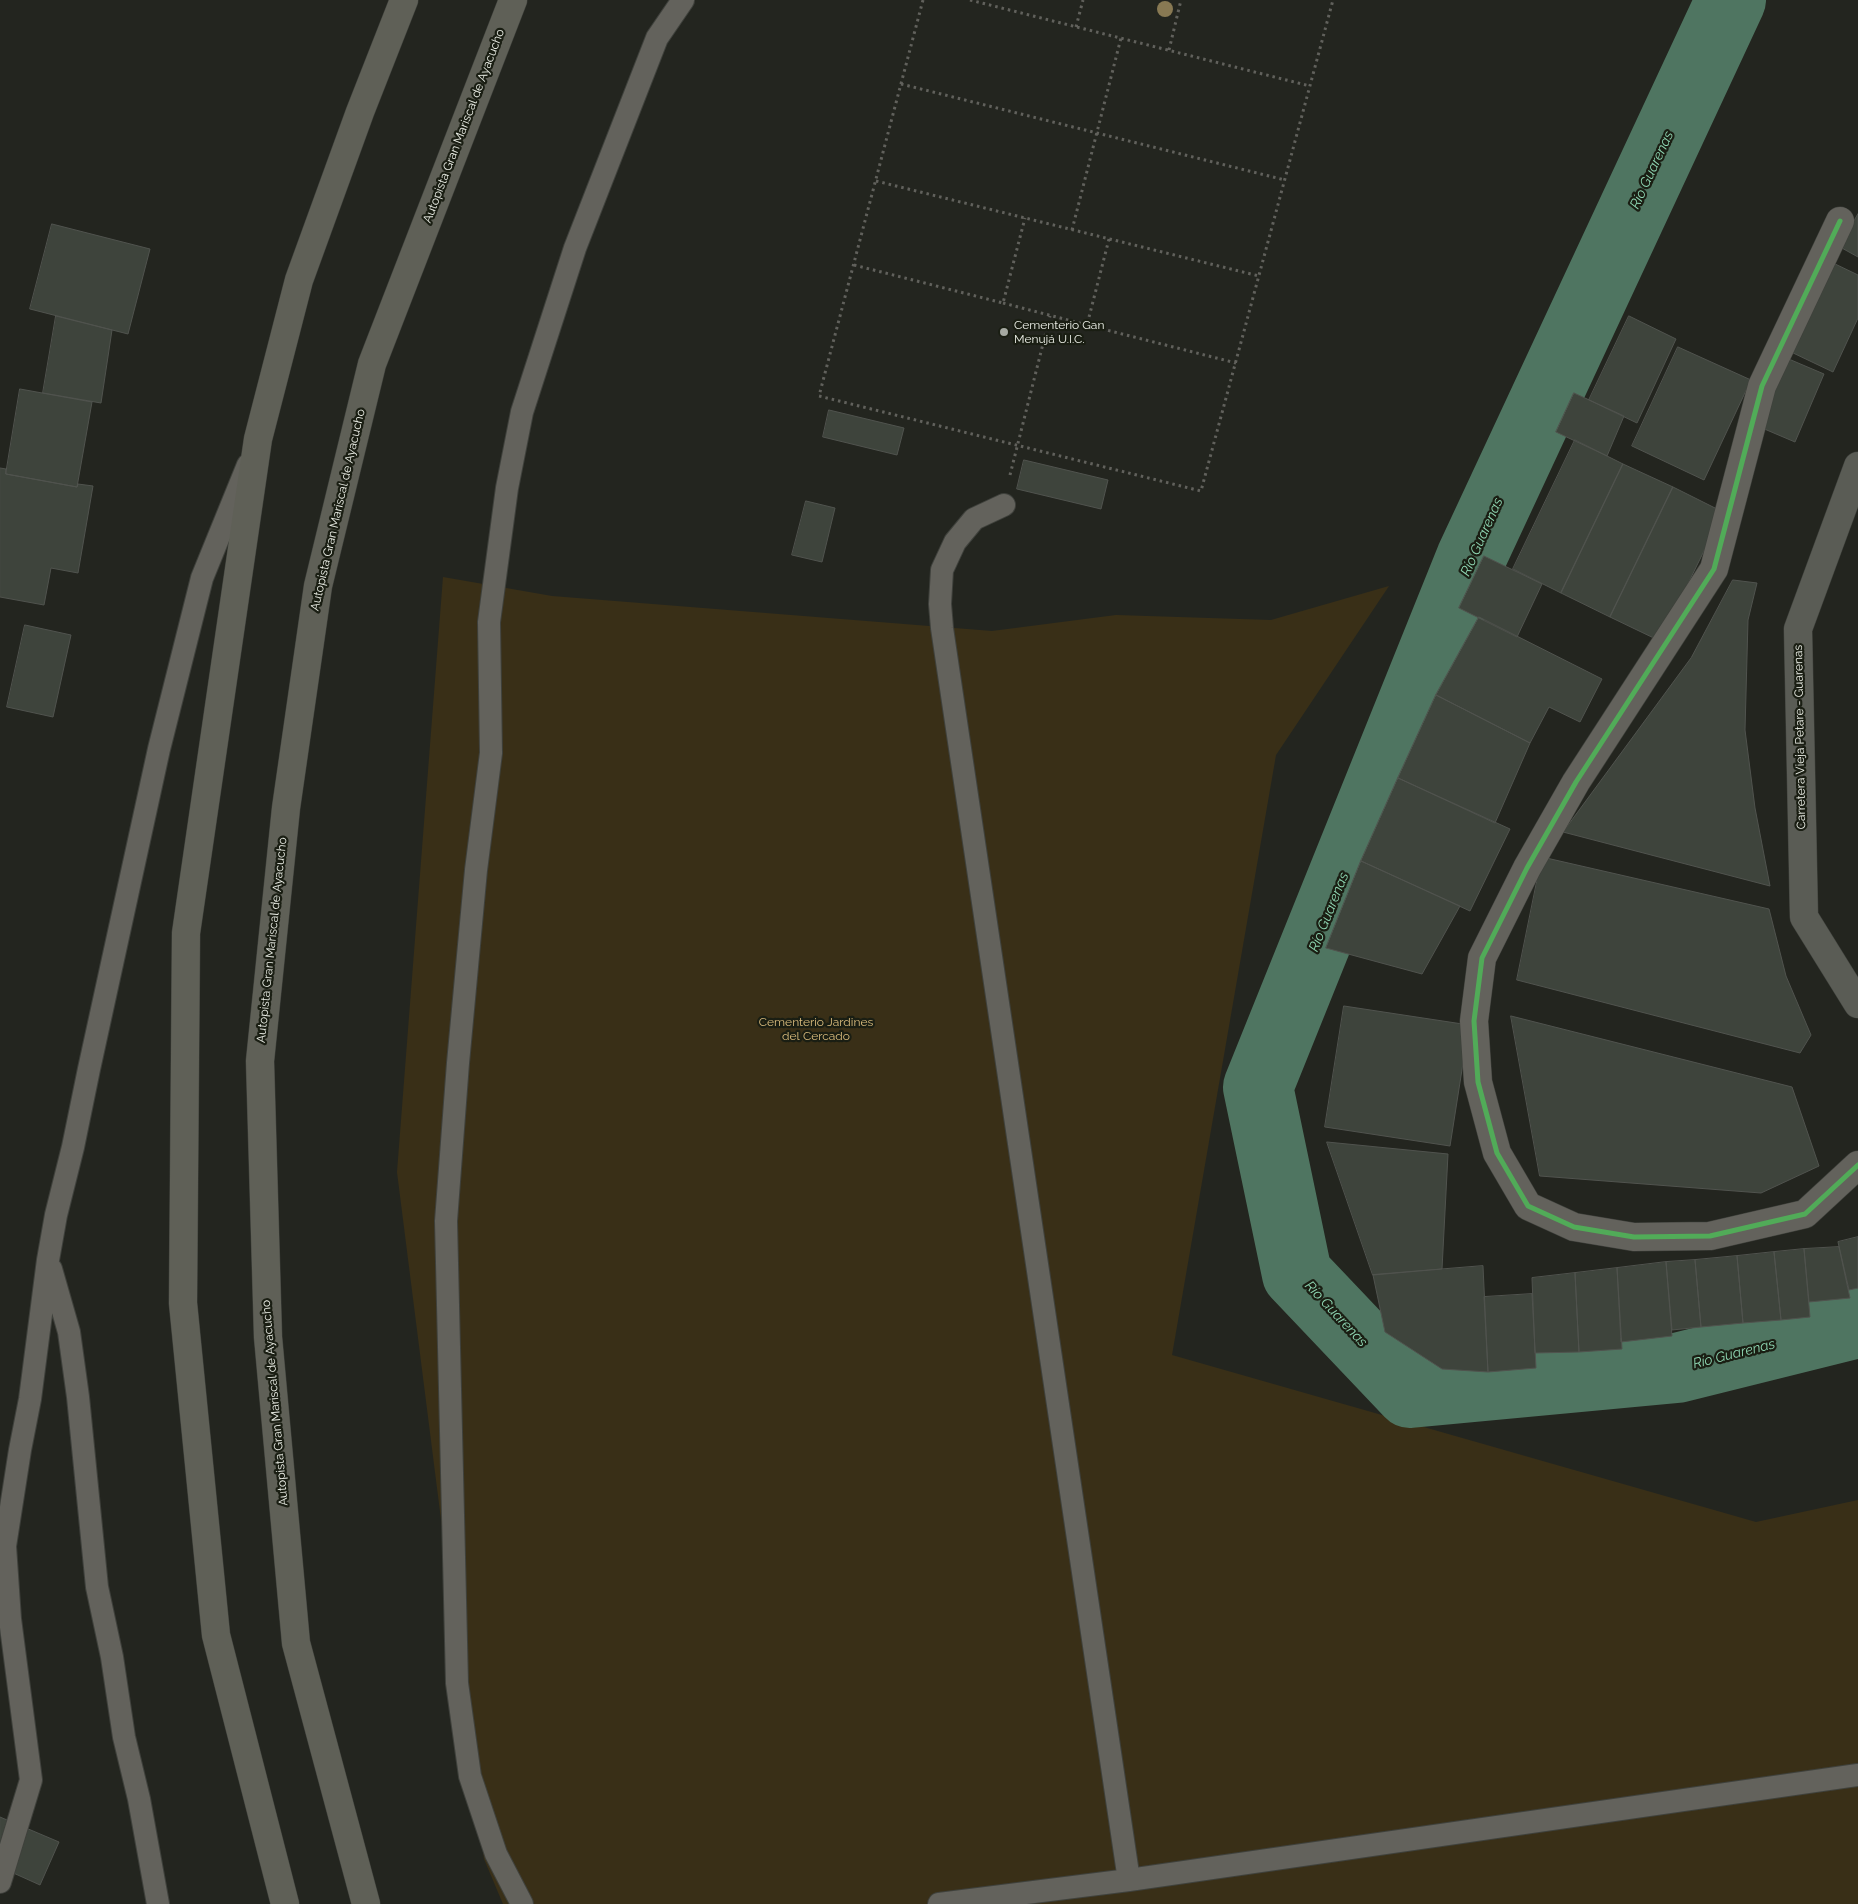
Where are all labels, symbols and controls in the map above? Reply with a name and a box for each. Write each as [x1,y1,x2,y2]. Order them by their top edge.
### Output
street label: Autopista Gran Mariscal de Ayacucho [420,27,508,225]
water label: Río Guarenas [1627,128,1677,212]
place label: Cementerio Gan Menujá U.I.C. [1014,318,1104,346]
marker: Cementerio Gan Menujá U.I.C. [998,326,1010,338]
street label: Autopista Gran Mariscal de Ayacucho [308,408,368,612]
water label: Río Guarenas [1457,495,1507,579]
street label: Carretera Vieja Petare - Guarenas [1791,645,1809,829]
street label: Autopista Gran Mariscal de Ayacucho [254,836,290,1044]
water label: Río Guarenas [1305,870,1353,954]
park label: Cementerio Jardines del Cercado [759,1015,873,1043]
water label: Río Guarenas [1301,1278,1371,1350]
street label: Autopista Gran Mariscal de Ayacucho [259,1299,291,1507]
water label: Río Guarenas [1691,1336,1777,1372]

